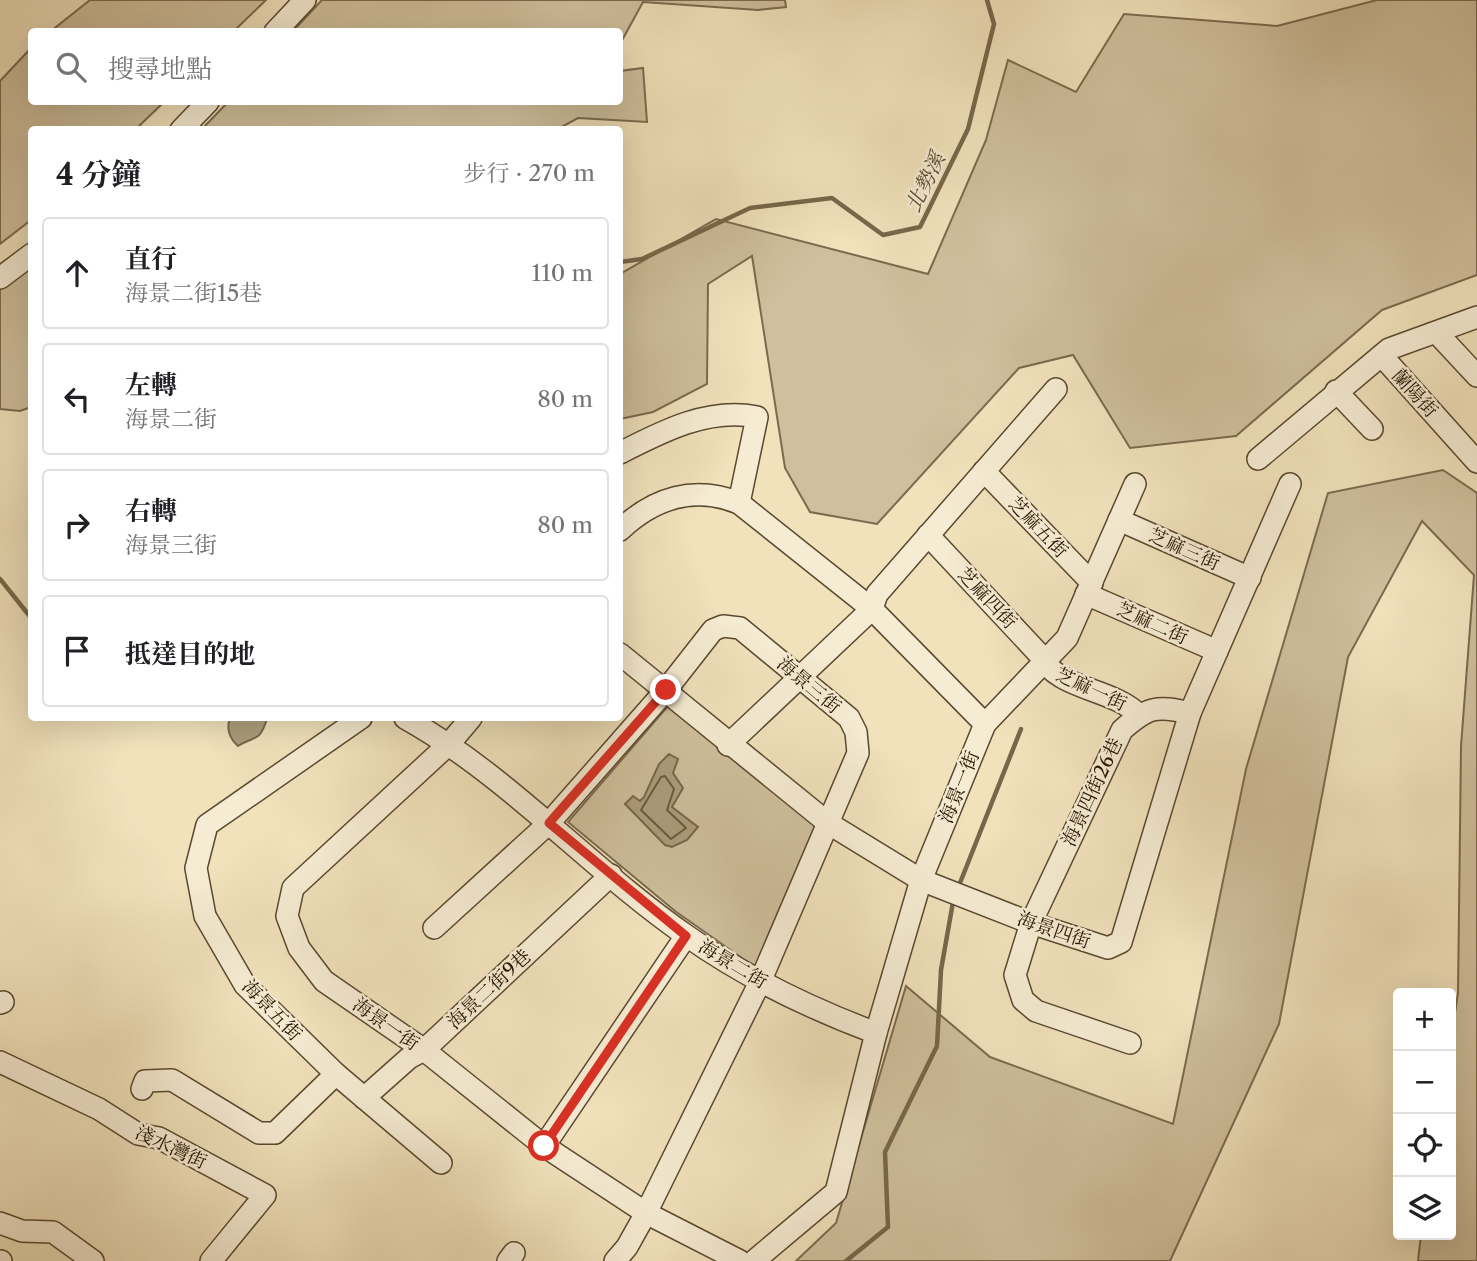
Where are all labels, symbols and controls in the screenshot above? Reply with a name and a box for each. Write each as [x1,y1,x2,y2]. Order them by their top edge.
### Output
search box [28,28,623,105]
icon: search [52,48,90,86]
text: 搜尋地點 [108,53,212,85]
water label: 北勢溪 [900,146,951,216]
text: 4 分鐘 [56,156,141,193]
text: 步行 · 270 m [464,159,595,187]
text: 直行 [125,243,177,275]
icon: ahead [58,254,96,292]
text: 110 m [532,259,593,287]
text: 海景二街15巷 [125,279,262,307]
street label: 蘭陽街 [1387,364,1443,422]
text: 左轉 [125,369,177,401]
icon: left [58,380,96,418]
text: 80 m [537,385,593,413]
text: 海景二街 [125,405,217,433]
street label: 芝麻五街 [1003,492,1073,562]
text: 右轉 [125,495,177,527]
icon: right [58,506,96,544]
text: 80 m [537,511,593,539]
street label: 芝麻三街 [1145,523,1223,575]
text: 海景三街 [125,531,217,559]
street label: 芝麻四街 [953,562,1021,634]
street label: 芝麻二街 [1113,597,1191,649]
icon: arrive [58,632,96,670]
text: 抵達目的地 [125,638,255,670]
street label: 海景三街 [772,652,846,718]
street label: 芝麻一街 [1052,663,1130,715]
route end [650,674,681,705]
street label: 海景四街26巷 [1057,734,1127,850]
street label: 海景一街 [934,747,984,827]
street label: 海景四街 [1014,907,1094,953]
street label: 海景二街 [694,935,772,993]
street label: 海景二街9巷 [442,944,536,1034]
street label: 海景五街 [237,975,307,1045]
map controls [1393,988,1456,1240]
button: + [1393,988,1456,1051]
street label: 海景一街 [348,993,424,1055]
button: − [1393,1051,1456,1114]
button: locate [1393,1114,1456,1177]
street label: 淺水灣街 [132,1121,210,1173]
route start [528,1130,559,1161]
button: layers [1393,1177,1456,1240]

